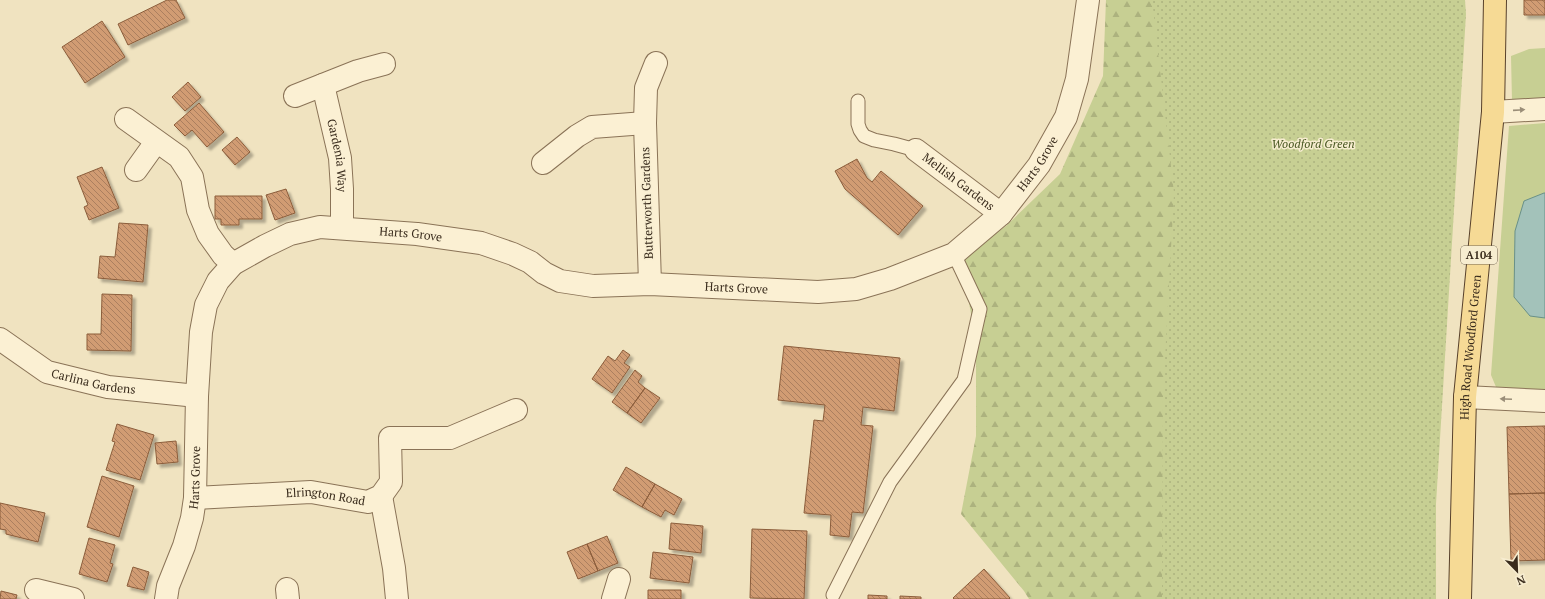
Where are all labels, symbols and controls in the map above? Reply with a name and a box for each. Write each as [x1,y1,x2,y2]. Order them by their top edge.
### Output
one-way arrow [1513,107,1525,114]
street label: Gardenia Way [324,117,350,193]
street label: Harts Grove [1013,133,1061,194]
park label: Woodford Green [1271,136,1355,151]
street label: Butterworth Gardens [637,147,656,259]
street label: Mellish Gardens [920,149,998,213]
street label: Harts Grove [379,223,443,244]
road number: A104 [1461,246,1497,264]
street label: High Road Woodford Green [1456,274,1484,420]
street label: Harts Grove [704,279,768,297]
street label: Carlina Gardens [50,365,136,397]
one-way arrow [1500,396,1512,403]
street label: Harts Grove [185,446,203,510]
street label: Elrington Road [285,484,367,508]
north arrow [1497,551,1537,591]
text: N [1514,572,1527,589]

